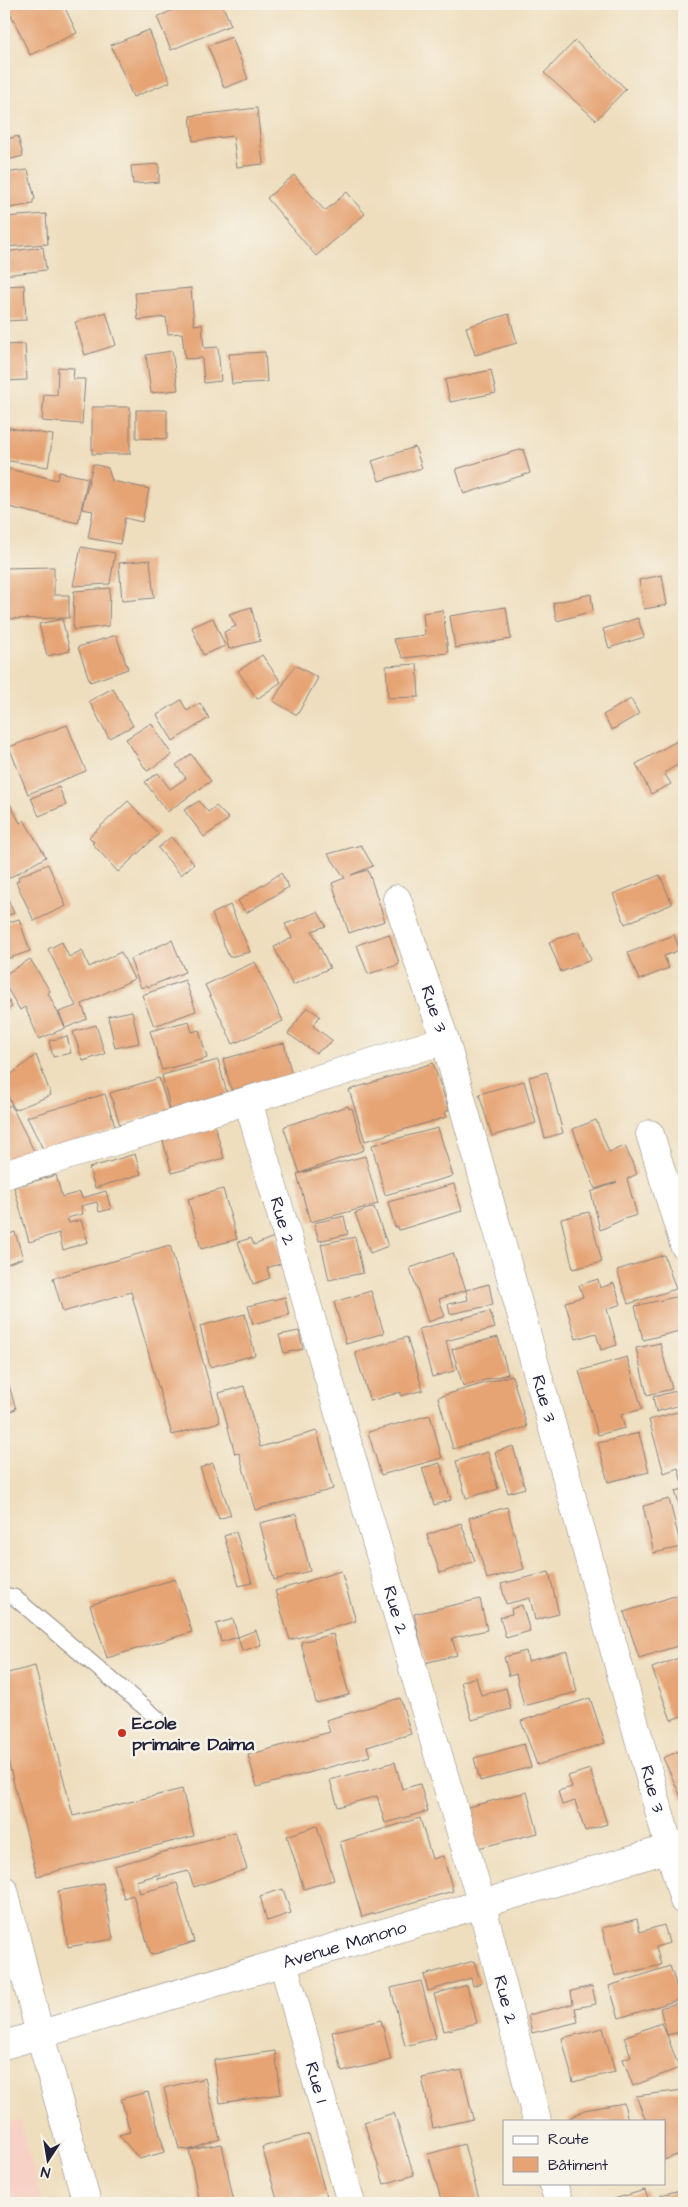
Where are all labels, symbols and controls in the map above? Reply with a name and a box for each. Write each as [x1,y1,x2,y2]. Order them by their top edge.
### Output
street label: Rue 3 [414,982,453,1036]
street label: Rue 2 [264,1194,302,1249]
street label: Rue 3 [526,1372,563,1425]
street label: Rue 2 [377,1583,415,1638]
place label: Ecole primaire Daima [132,1711,255,1757]
marker: Ecole primaire Daima [116,1727,128,1739]
street label: Rue 3 [634,1762,671,1815]
street label: Avenue Manono [280,1915,410,1975]
street label: Rue 2 [487,1973,524,2027]
street label: Rue 1 [299,2059,334,2106]
legend [503,2120,666,2184]
text: Route [548,2129,589,2150]
north arrow [22,2134,72,2184]
text: Bâtiment [548,2155,608,2176]
text: N [39,2161,52,2182]

